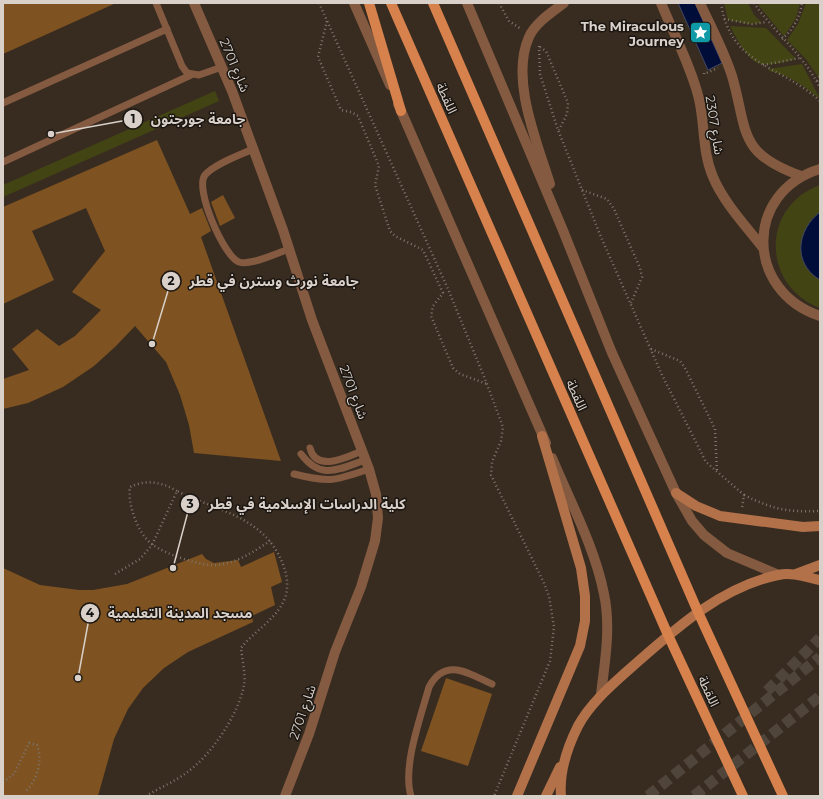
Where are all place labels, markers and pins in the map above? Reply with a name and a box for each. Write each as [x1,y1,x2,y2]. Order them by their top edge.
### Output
place label: The Miraculous Journey [581,18,684,49]
place icon: The Miraculous Journey [687,20,713,46]
callout: جامعة جورجتون [123,106,253,132]
callout: جامعة نورث وسترن في قطر [161,268,366,294]
callout: كلية الدراسات الإسلامية في قطر [180,491,414,517]
callout: مسجد المدينة التعليمية [80,600,261,626]

